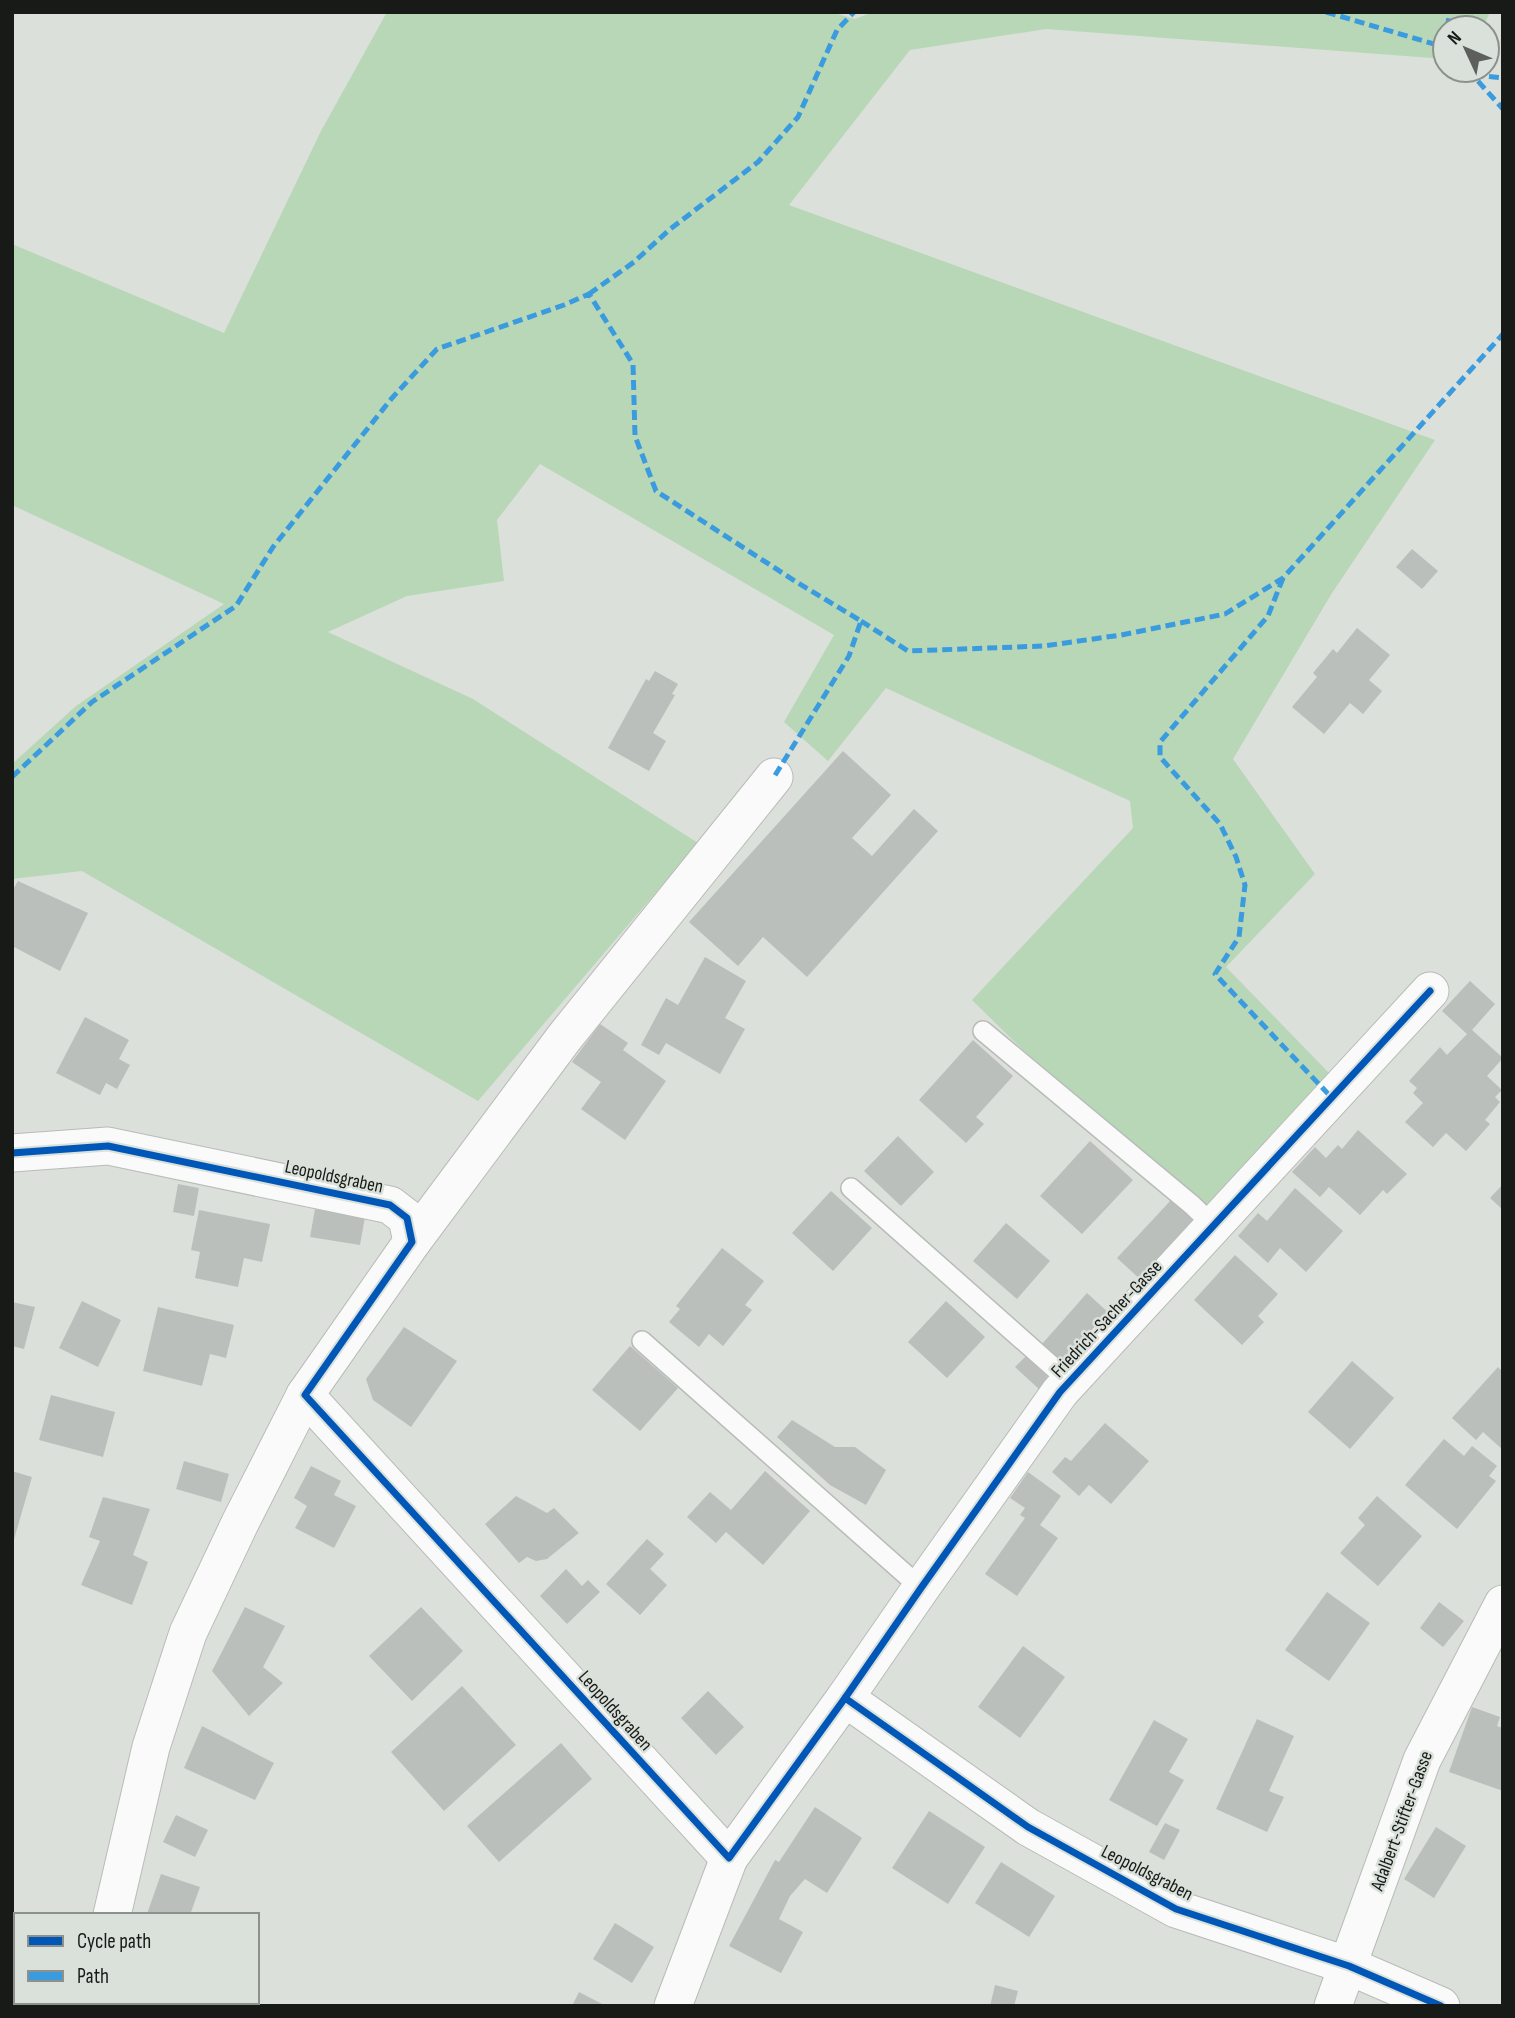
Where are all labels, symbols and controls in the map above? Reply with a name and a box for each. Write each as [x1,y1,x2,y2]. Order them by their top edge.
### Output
north arrow [1431,14,1501,84]
text: N [1443,27,1467,50]
street label: Leopoldsgraben [283,1155,385,1199]
street label: Friedrich-Sacher-Gasse [1047,1255,1167,1383]
street label: Leopoldsgraben [573,1666,657,1756]
street label: Adalbert-Stifter-Gasse [1366,1748,1438,1895]
street label: Leopoldsgraben [1097,1840,1197,1906]
legend [14,1913,259,2004]
text: Cycle path [77,1929,151,1954]
text: Path [77,1964,109,1989]

